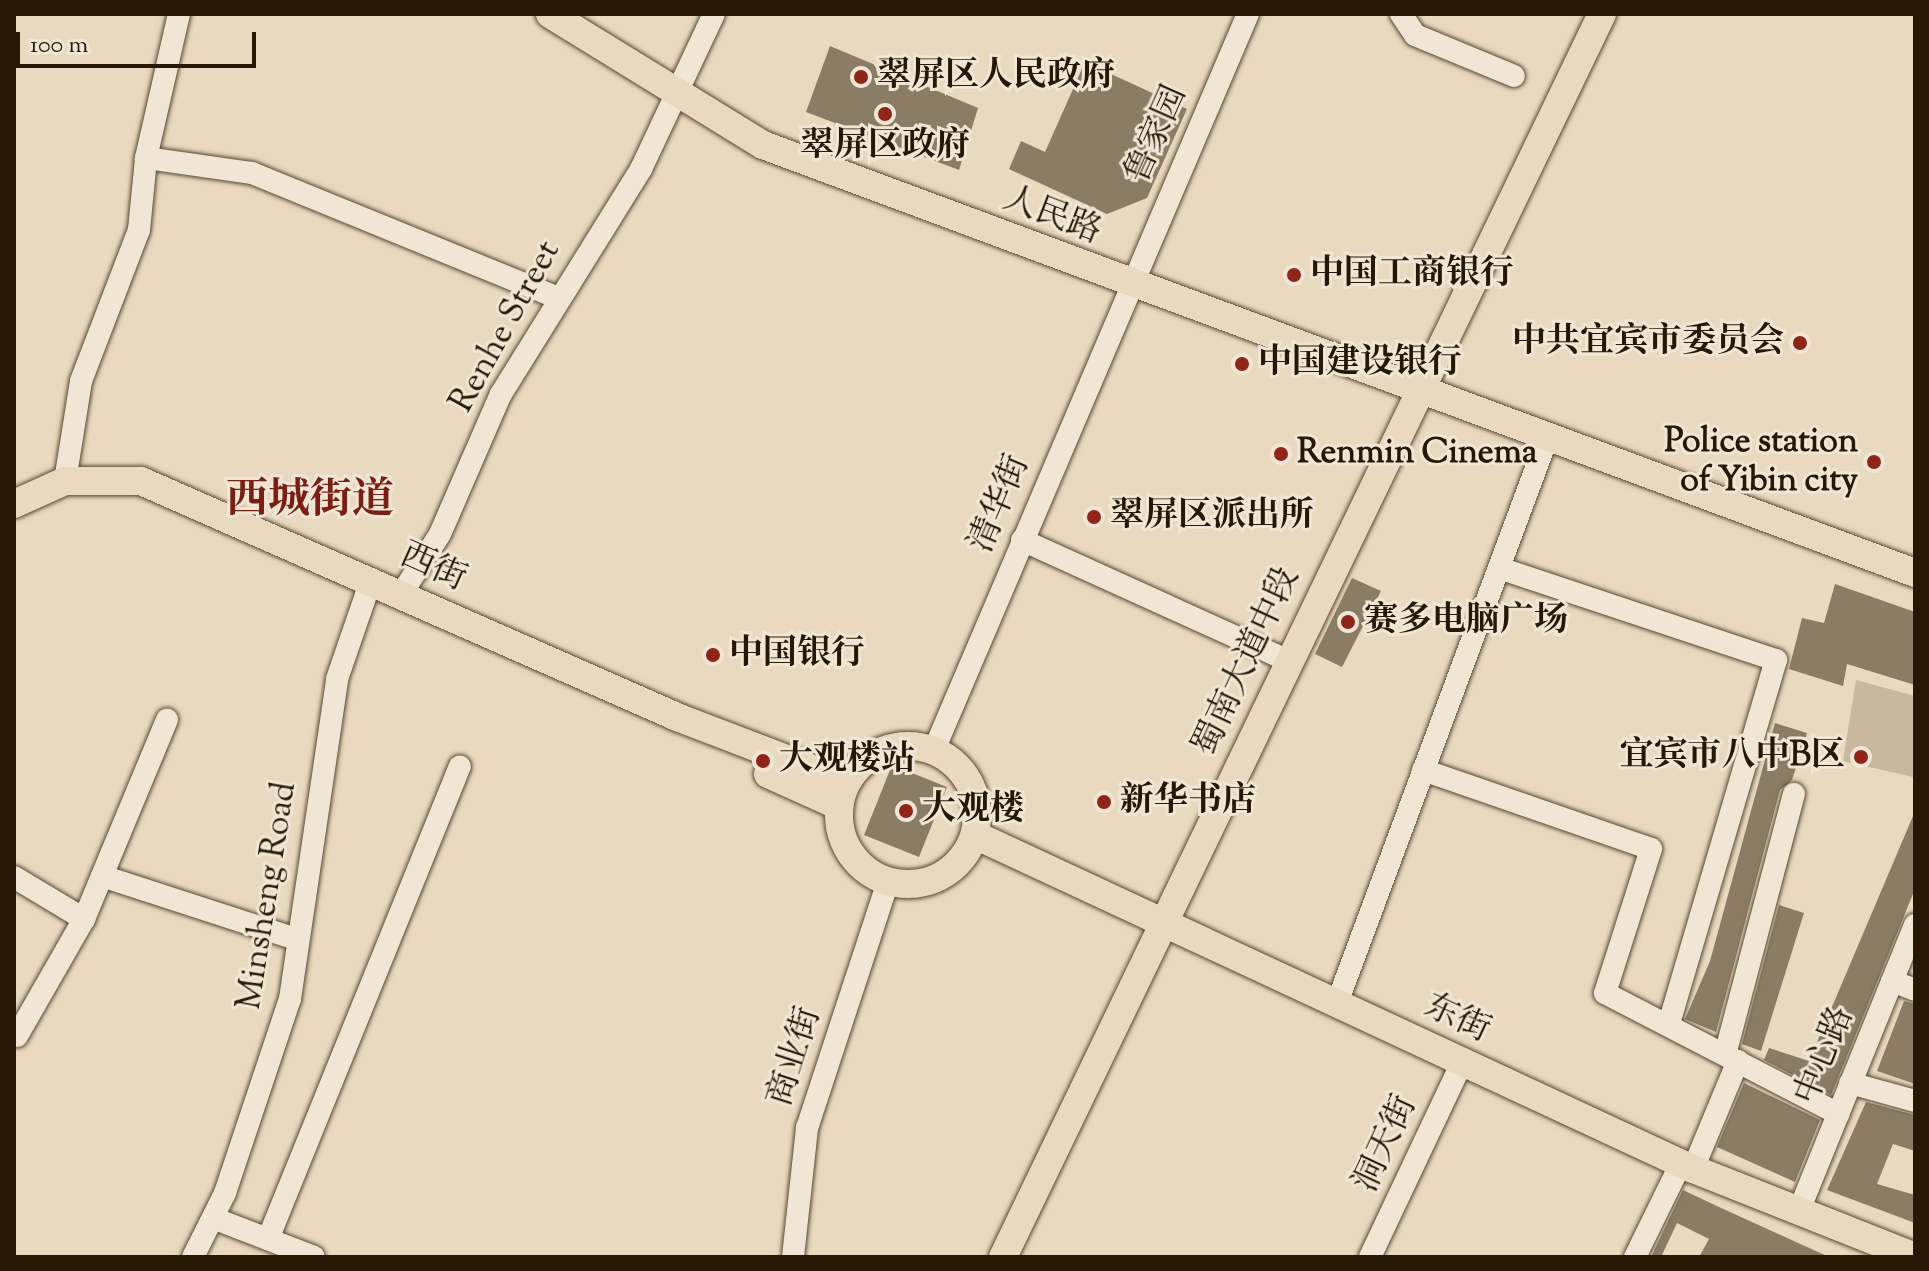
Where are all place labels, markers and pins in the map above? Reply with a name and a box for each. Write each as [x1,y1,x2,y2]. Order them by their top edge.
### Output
place label: 翠屏区人民政府 [877,57,1115,97]
marker: 翠屏区人民政府 [852,68,870,86]
marker: 翠屏区政府 [876,105,894,123]
place label: 翠屏区政府 [800,127,970,167]
place label: 中国工商银行 [1310,255,1514,295]
marker: 中国工商银行 [1285,266,1303,284]
place label: 中共宜宾市委员会 [1512,323,1784,363]
marker: 中共宜宾市委员会 [1791,334,1809,352]
place label: 中国建设银行 [1258,344,1462,384]
marker: 中国建设银行 [1233,355,1251,373]
place label: Police station of Yibin city [1664,422,1858,502]
place label: Renmin Cinema [1297,434,1537,474]
marker: Renmin Cinema [1272,445,1290,463]
marker: Police station of Yibin city [1865,453,1883,471]
place label: 翠屏区派出所 [1110,497,1314,537]
marker: 翠屏区派出所 [1085,508,1103,526]
place label: 赛多电脑广场 [1364,602,1568,642]
marker: 赛多电脑广场 [1339,613,1357,631]
place label: 中国银行 [729,635,865,675]
marker: 中国银行 [704,646,722,664]
place label: 宜宾市八中B区 [1620,737,1845,777]
place label: 大观楼站 [779,741,915,781]
marker: 宜宾市八中B区 [1852,748,1870,766]
marker: 大观楼站 [754,752,772,770]
place label: 新华书店 [1120,782,1256,822]
place label: 大观楼 [922,791,1024,831]
marker: 新华书店 [1095,793,1113,811]
marker: 大观楼 [897,802,915,820]

